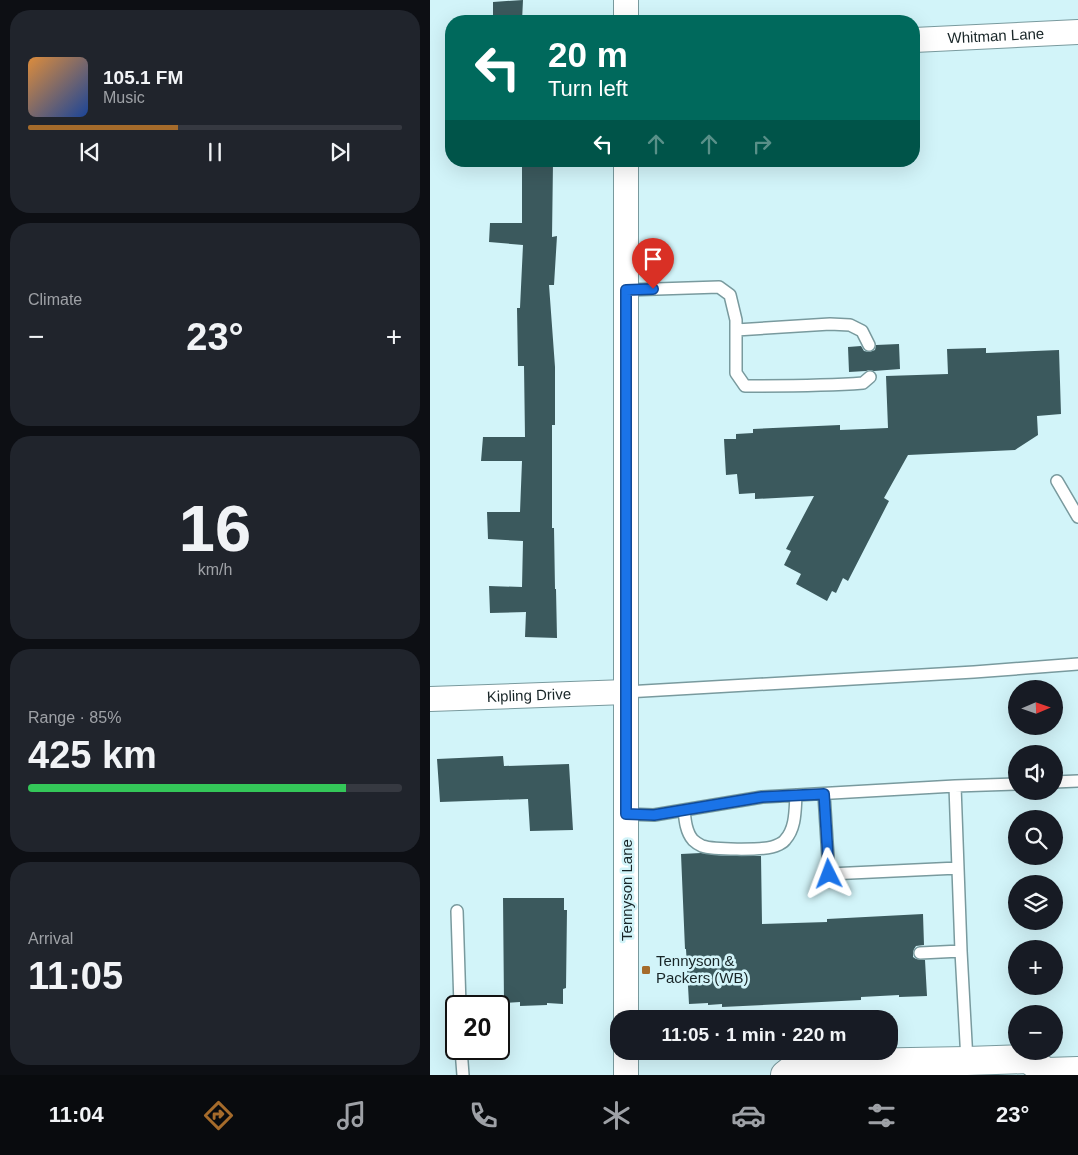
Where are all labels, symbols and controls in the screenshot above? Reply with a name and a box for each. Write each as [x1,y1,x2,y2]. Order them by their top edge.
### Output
street label: Whitman Lane [947,25,1045,46]
icon: left [465,35,530,100]
text: 20 m [548,35,628,74]
text: 105.1 FM [103,67,183,88]
text: Turn left [548,76,628,101]
text: Music [103,89,145,106]
icon: left [589,130,617,158]
icon: ahead [642,130,670,158]
icon: ahead [695,130,723,158]
icon: right [748,130,776,158]
icon: previous [76,138,104,166]
icon: pause [201,138,229,166]
icon: next [326,138,354,166]
pin [632,238,674,289]
icon: arrive [639,245,667,273]
text: Climate [28,291,82,308]
text: 23° [186,316,244,358]
text: − [28,321,44,352]
text: + [386,321,402,352]
text: 16 [179,492,251,565]
text: km/h [198,561,232,578]
north arrow [1008,680,1062,735]
map controls [1008,680,1063,1060]
street label: Kipling Drive [487,685,571,705]
text: Range · 85% [28,709,121,726]
text: 425 km [28,734,157,776]
button: sound [1008,745,1063,800]
button: search [1008,810,1063,865]
street label: Tennyson Lane [618,839,635,941]
position arrow [802,847,854,899]
button: layers [1008,875,1063,930]
text: Arrival [28,930,73,947]
button: + [1008,940,1063,995]
place label: Tennyson & Packers (WB) [656,952,749,986]
text: 11:05 [28,955,123,997]
marker: Tennyson & Packers (WB) [640,964,652,976]
speed limit sign: 20 [445,995,510,1060]
button: − [1008,1005,1063,1060]
text: 11:05 · 1 min · 220 m [662,1024,846,1045]
icon: directions [201,1098,236,1133]
icon: music [334,1098,369,1133]
icon: phone [466,1098,501,1133]
icon: climate [599,1098,634,1133]
icon: car [731,1098,766,1133]
icon: filters [864,1098,899,1133]
text: 11:04 [49,1102,104,1127]
text: 23° [996,1102,1029,1127]

